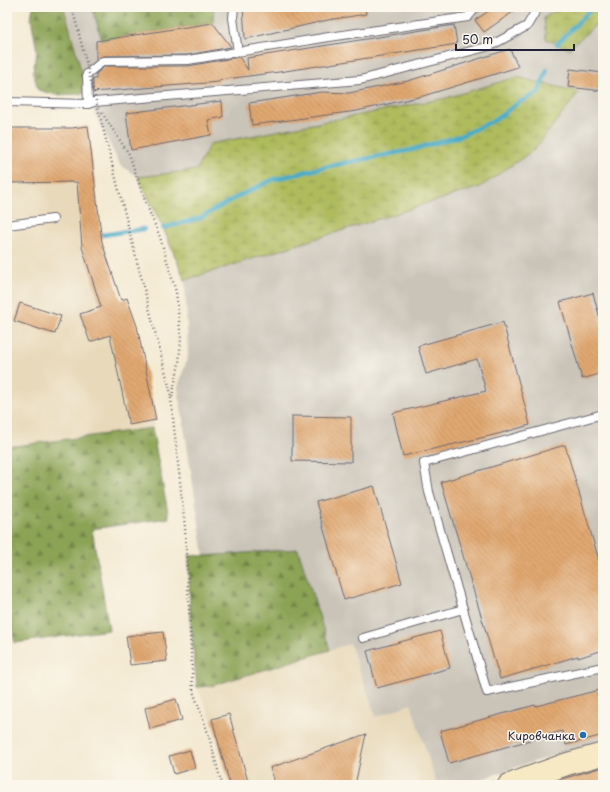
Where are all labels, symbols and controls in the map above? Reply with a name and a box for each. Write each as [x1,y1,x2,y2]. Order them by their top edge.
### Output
scale bar [456,26,574,52]
text: 50 m [462,30,493,48]
place label: Кировчанка [508,727,575,744]
marker: Кировчанка [578,730,588,740]

